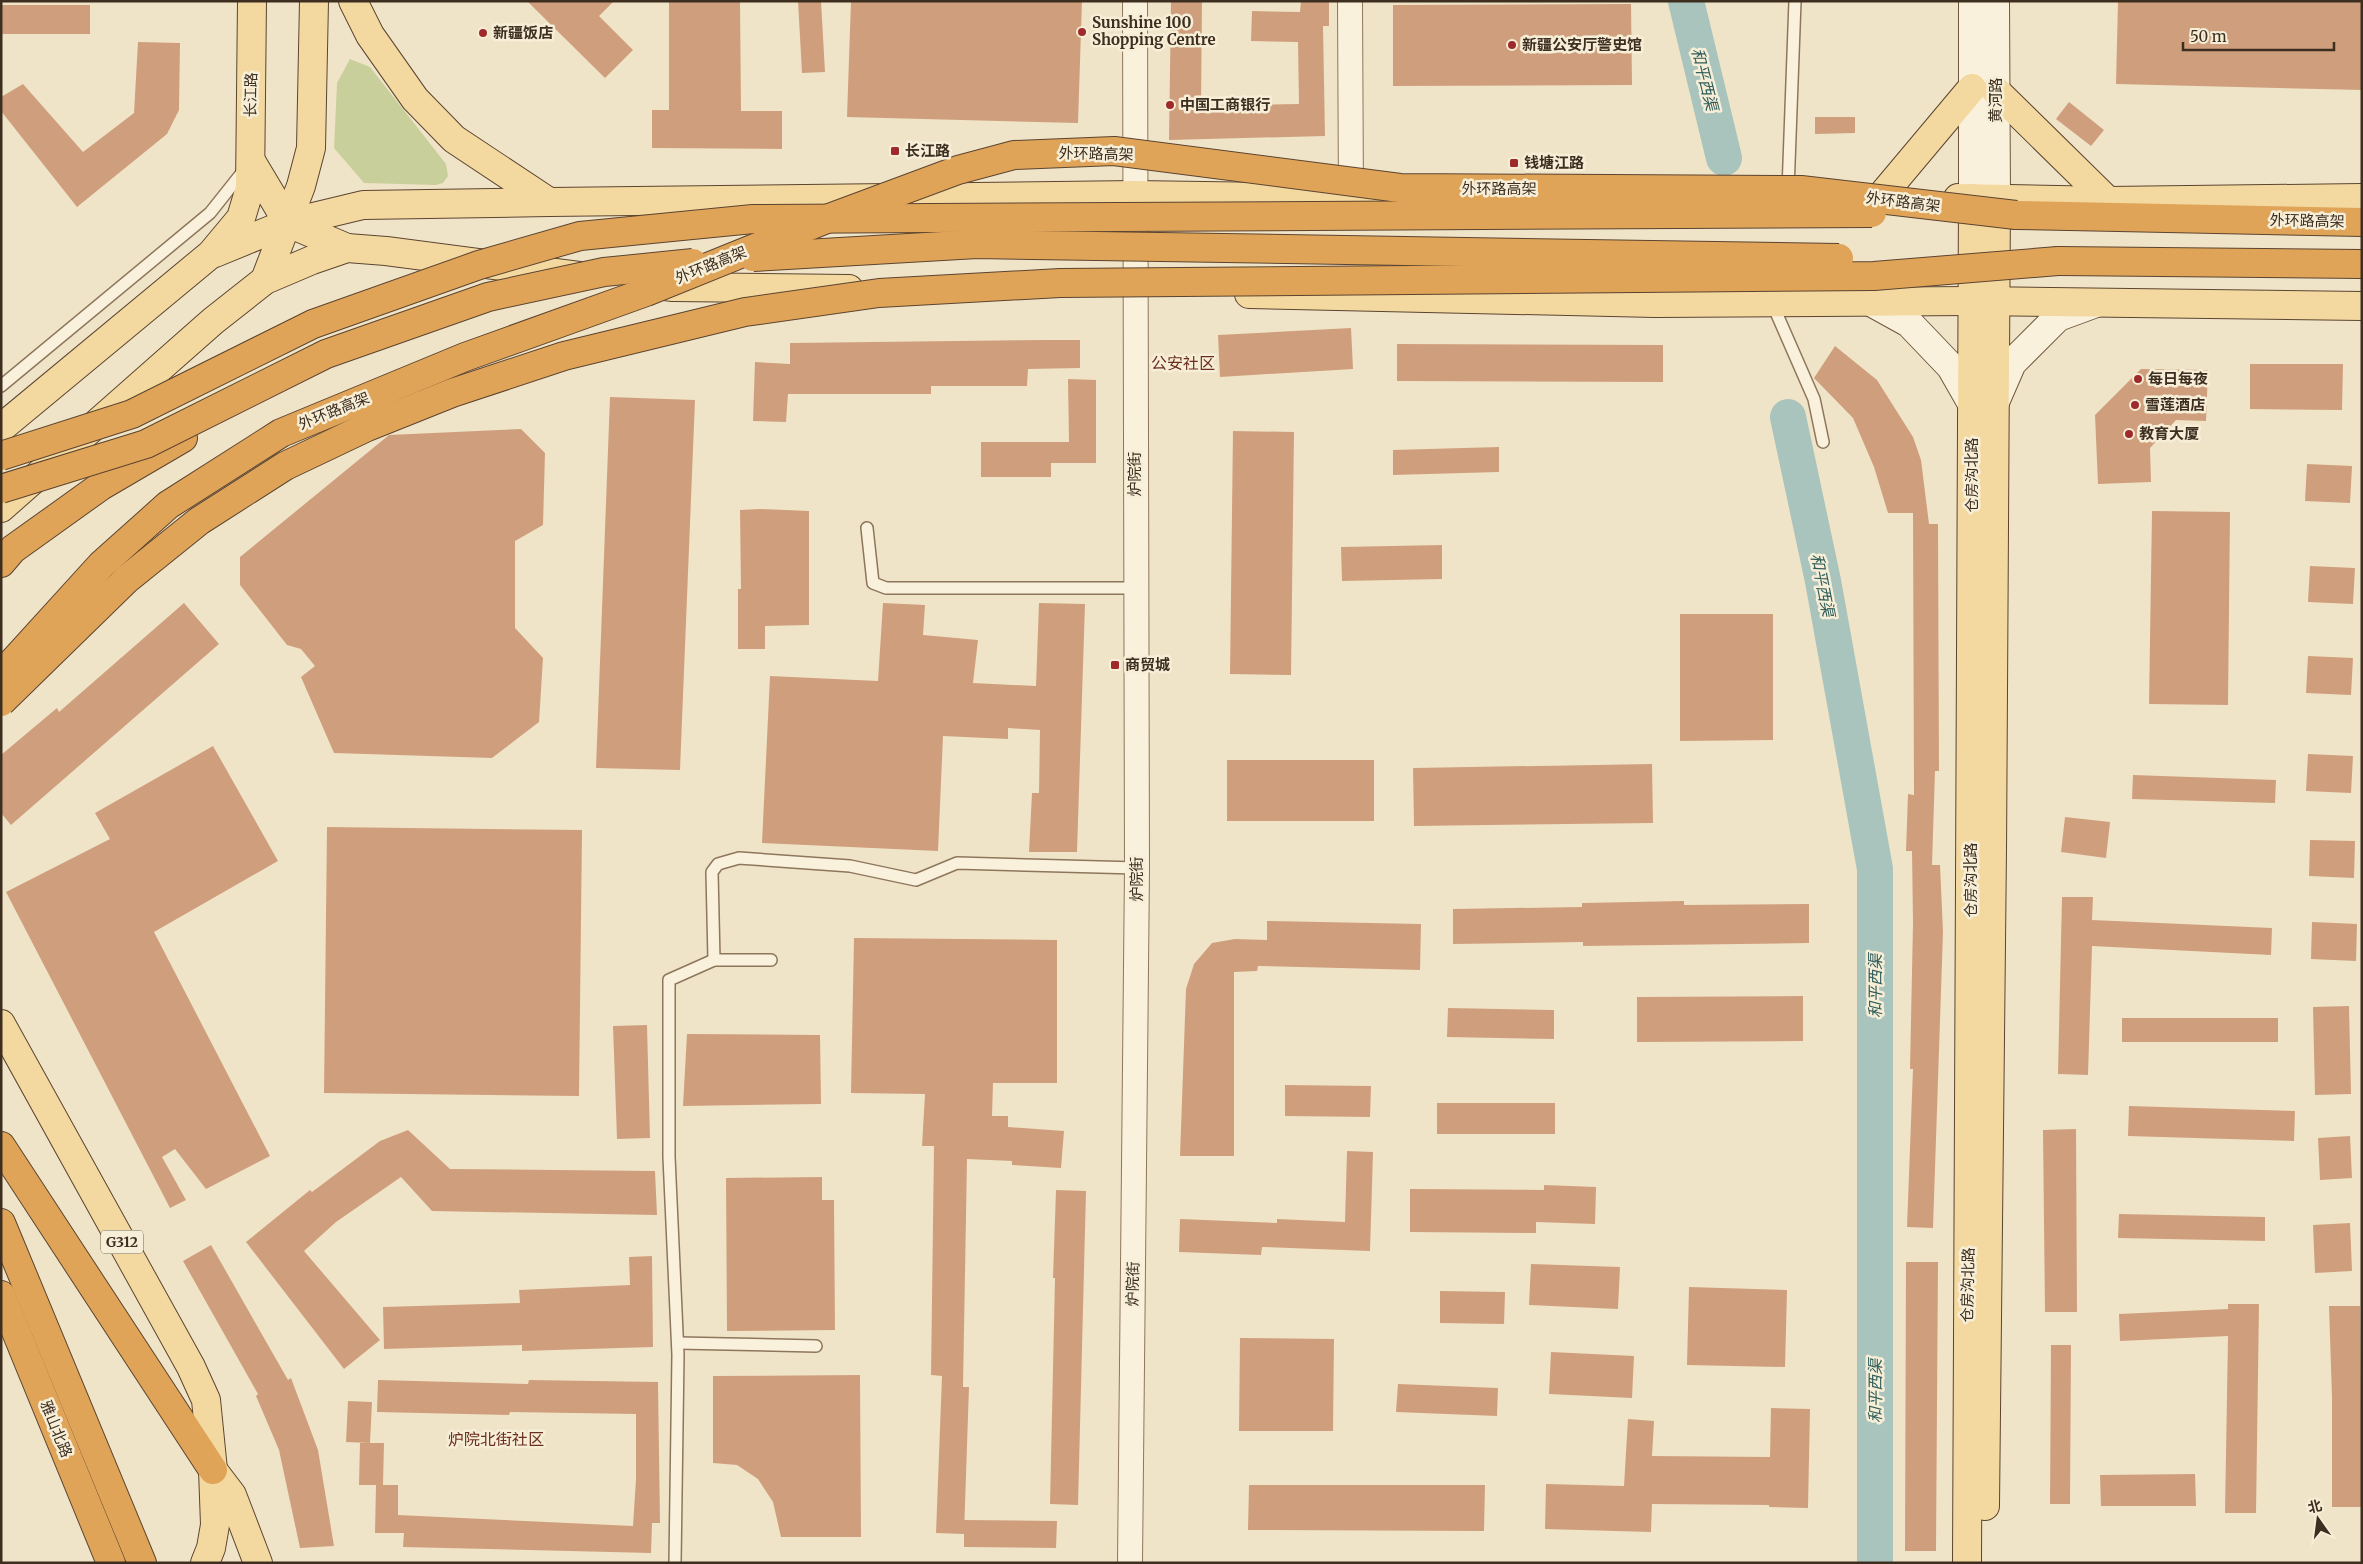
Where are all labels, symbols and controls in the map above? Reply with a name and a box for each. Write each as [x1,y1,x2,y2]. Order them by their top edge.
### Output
place label: Sunshine 100 Shopping Centre [1092,13,1216,49]
scale bar [2183,20,2334,52]
place label: 新疆饭店 [493,23,553,42]
marker: Sunshine 100 Shopping Centre [1076,26,1088,38]
marker: 新疆饭店 [477,27,489,39]
text: 50 m [2190,27,2227,46]
place label: 新疆公安厅警史馆 [1522,35,1642,54]
marker: 新疆公安厅警史馆 [1506,39,1518,51]
water label: 和平西渠 [1688,46,1723,114]
street label: 长江路 [241,72,260,118]
street label: 黄河路 [1986,77,2005,123]
place label: 中国工商银行 [1180,95,1270,114]
marker: 中国工商银行 [1164,99,1176,111]
place label: 长江路 [905,141,950,160]
street label: 外环路高架 [1058,143,1134,164]
marker: 长江路 [889,145,901,157]
place label: 钱塘江路 [1524,153,1584,172]
marker: 钱塘江路 [1508,157,1520,169]
street label: 外环路高架 [1461,179,1537,198]
street label: 外环路高架 [1865,188,1941,216]
street label: 外环路高架 [2269,210,2345,231]
street label: 外环路高架 [672,242,749,287]
district label: 公安社区 [1151,353,1215,373]
place label: 每日每夜 [2148,369,2208,388]
marker: 每日每夜 [2132,373,2144,385]
street label: 外环路高架 [295,388,372,433]
place label: 雪莲酒店 [2145,395,2205,414]
marker: 雪莲酒店 [2129,399,2141,411]
place label: 教育大厦 [2139,424,2199,443]
marker: 教育大厦 [2123,428,2135,440]
street label: 仓房沟北路 [1962,437,1981,513]
street label: 炉院街 [1125,451,1144,497]
water label: 和平西渠 [1807,552,1839,620]
place label: 商贸城 [1125,655,1170,674]
marker: 商贸城 [1109,659,1121,671]
street label: 仓房沟北路 [1961,842,1980,918]
street label: 炉院街 [1127,856,1146,902]
water label: 和平西渠 [1865,952,1885,1018]
road number: G312 [101,1230,143,1254]
street label: 仓房沟北路 [1957,1247,1978,1323]
street label: 炉院街 [1123,1261,1142,1307]
water label: 和平西渠 [1865,1357,1885,1423]
street label: 雅山北路 [36,1397,77,1460]
district label: 炉院北街社区 [448,1429,544,1449]
north arrow [2293,1494,2343,1544]
text: 北 [2306,1496,2324,1517]

